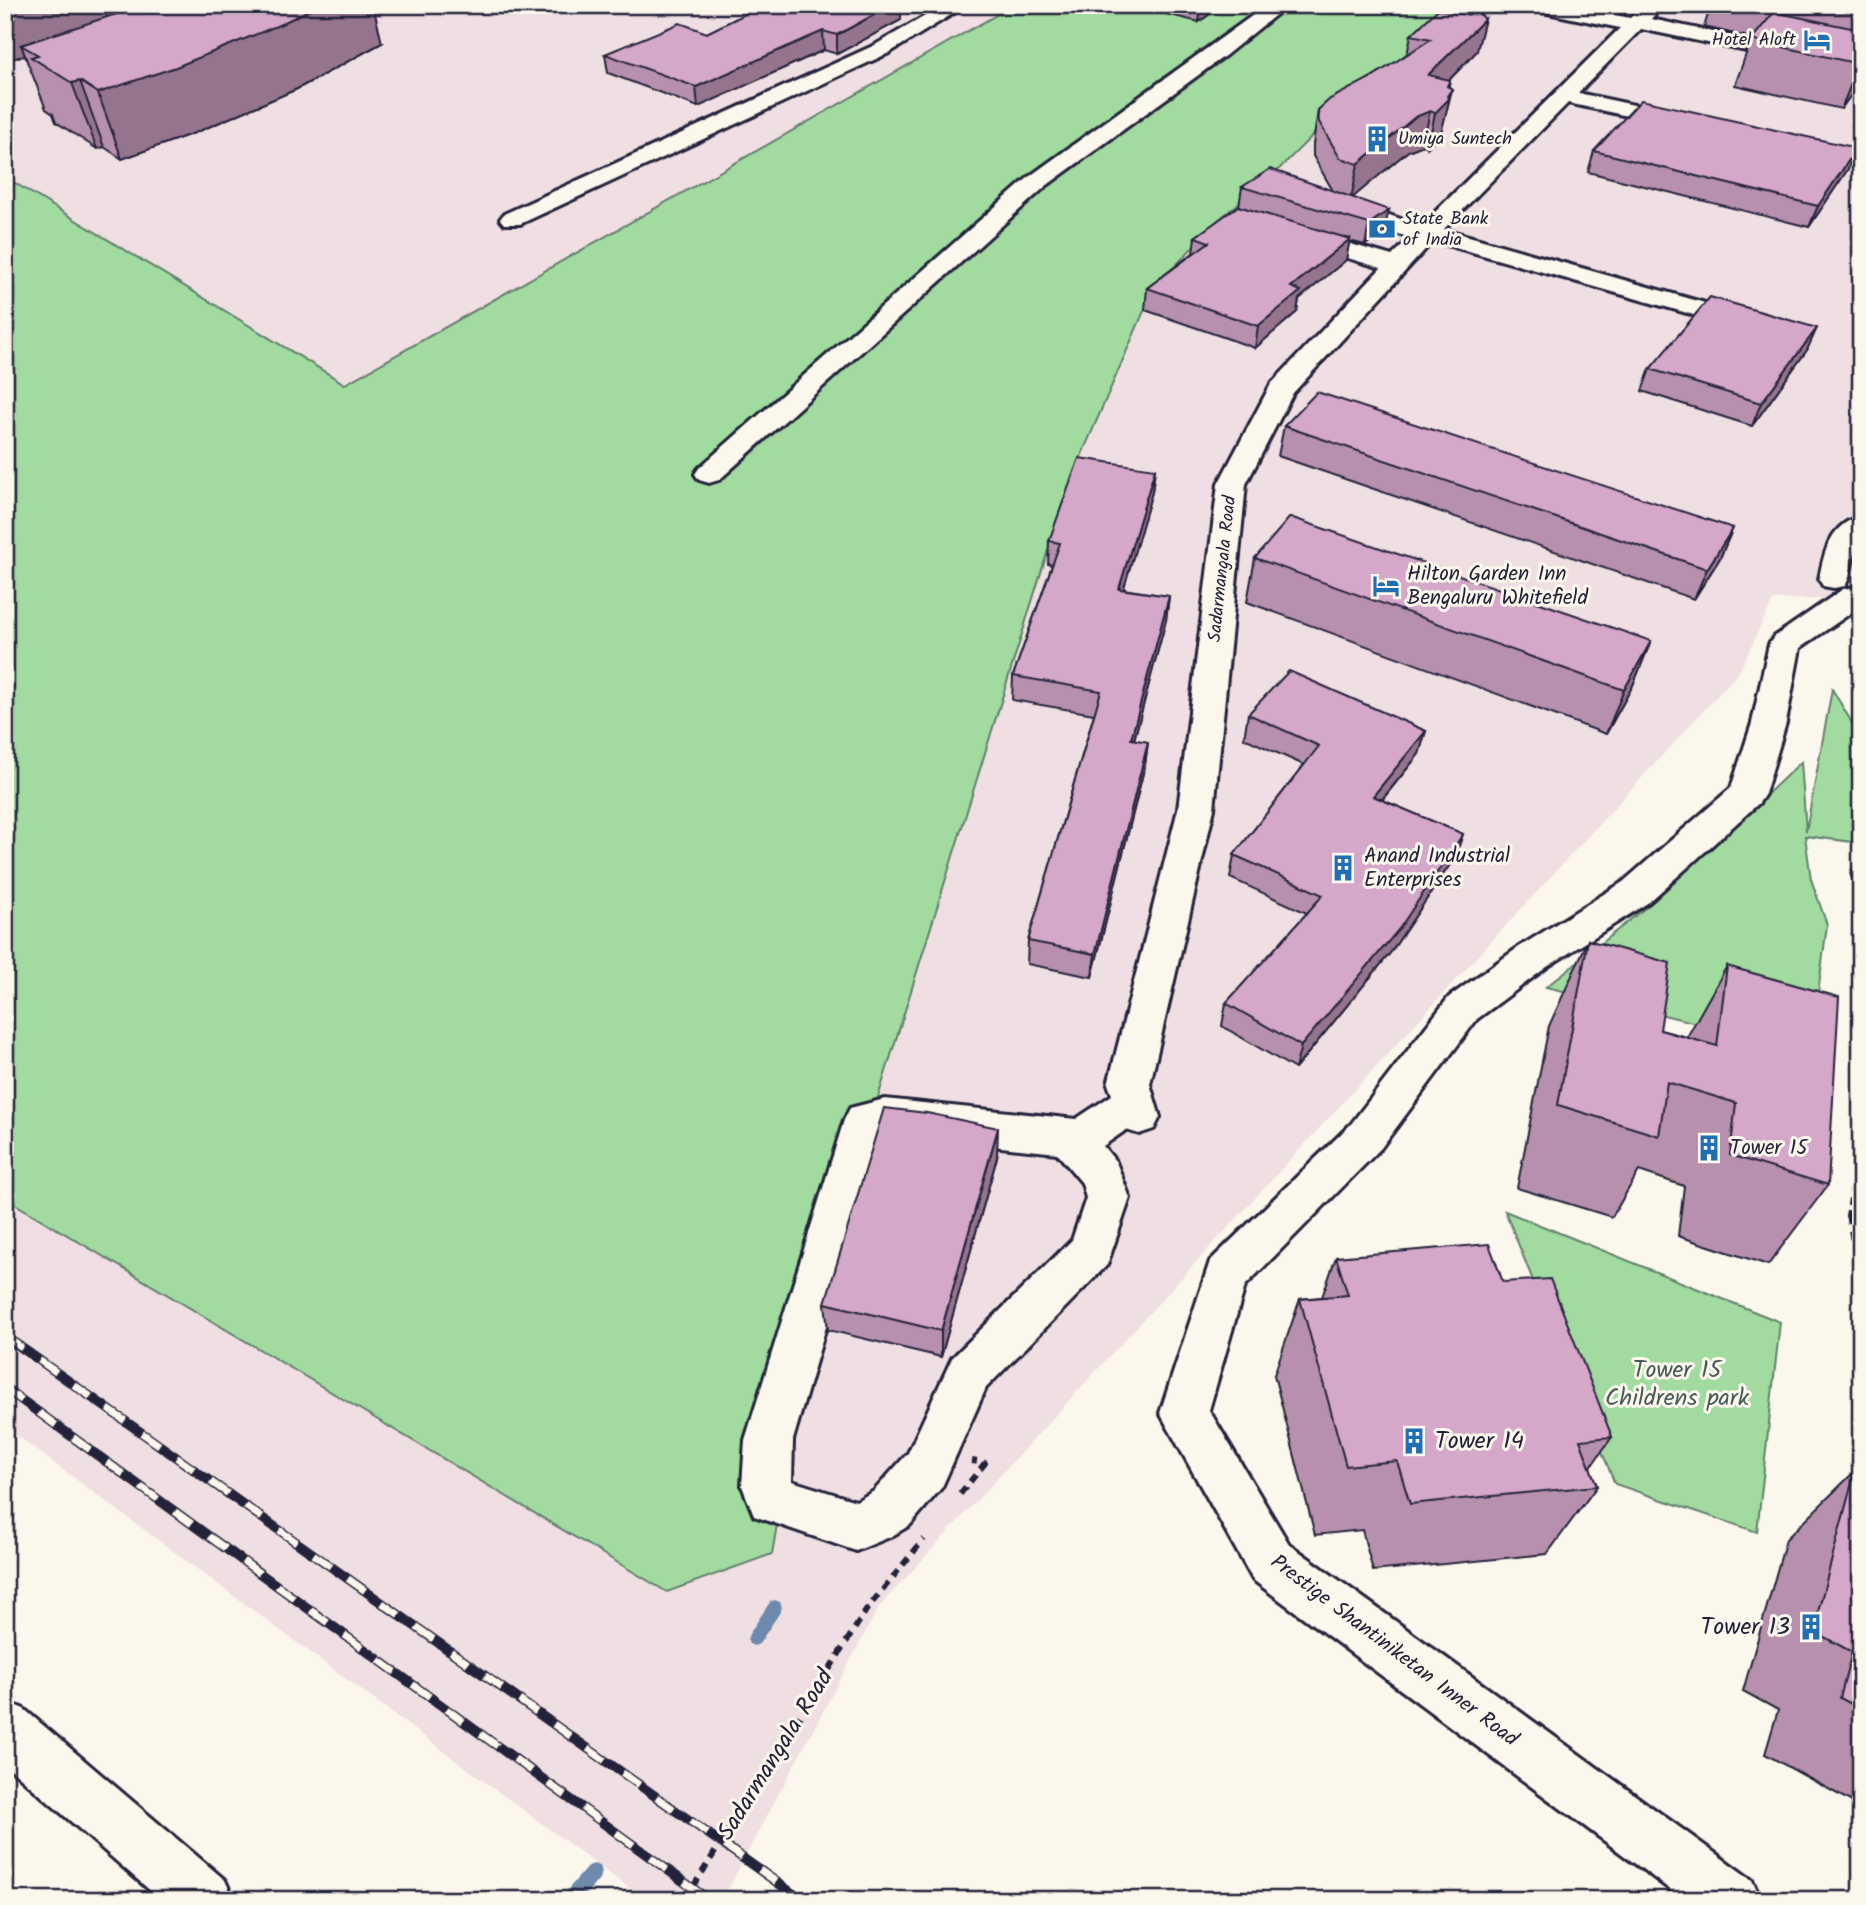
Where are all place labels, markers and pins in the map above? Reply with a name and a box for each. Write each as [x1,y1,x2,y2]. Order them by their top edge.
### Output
hotel icon: Hotel Aloft [1802,25,1832,55]
place label: Hotel Aloft [1712,26,1797,55]
building icon: Umiya Suntech [1362,124,1392,154]
place label: Umiya Suntech [1398,125,1512,154]
place label: State Bank of India [1403,205,1489,255]
bank icon: State Bank of India [1367,214,1397,244]
place label: Hilton Garden Inn Bengaluru Whitefield [1407,558,1588,615]
hotel icon: Hilton Garden Inn Bengaluru Whitefield [1371,571,1401,601]
place label: Anand Industrial Enterprises [1364,840,1510,897]
building icon: Anand Industrial Enterprises [1328,853,1358,883]
place label: Tower 15 [1730,1132,1809,1165]
building icon: Tower 15 [1694,1133,1724,1163]
place label: Tower 14 [1435,1422,1524,1461]
building icon: Tower 14 [1399,1426,1429,1456]
place label: Tower 13 [1701,1608,1790,1647]
building icon: Tower 13 [1796,1612,1826,1642]

